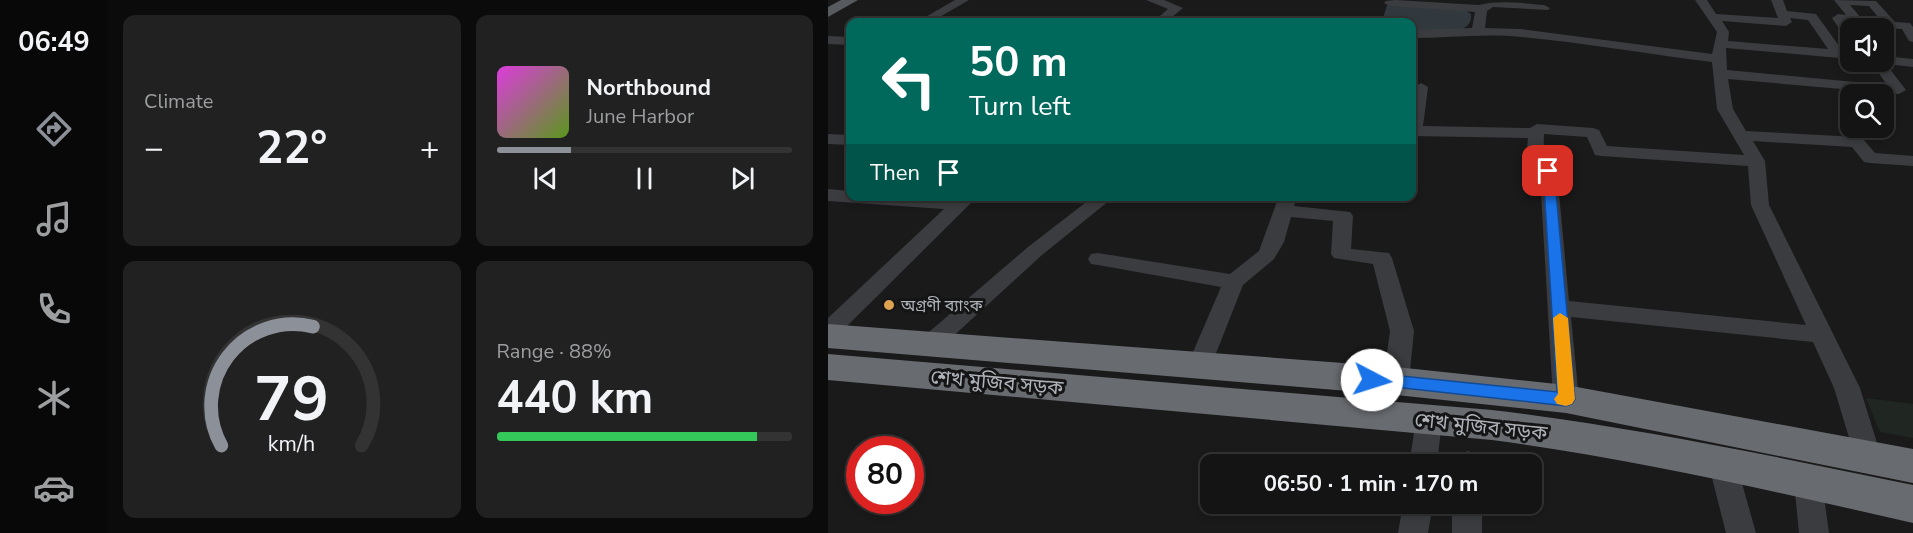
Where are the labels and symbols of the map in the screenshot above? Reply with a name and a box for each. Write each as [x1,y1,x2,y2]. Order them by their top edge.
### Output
pin [1522,145,1573,196]
place label: অগ্রণী ব্যাংক [900,295,984,317]
marker: অগ্রণী ব্যাংক [882,298,896,312]
position arrow [1340,348,1404,412]
street label: শেখ মুজিব সড়ক [929,363,1065,402]
street label: শেখ মুজিব সড়ক [1413,406,1549,447]
speed limit sign: 80 [846,436,924,514]

